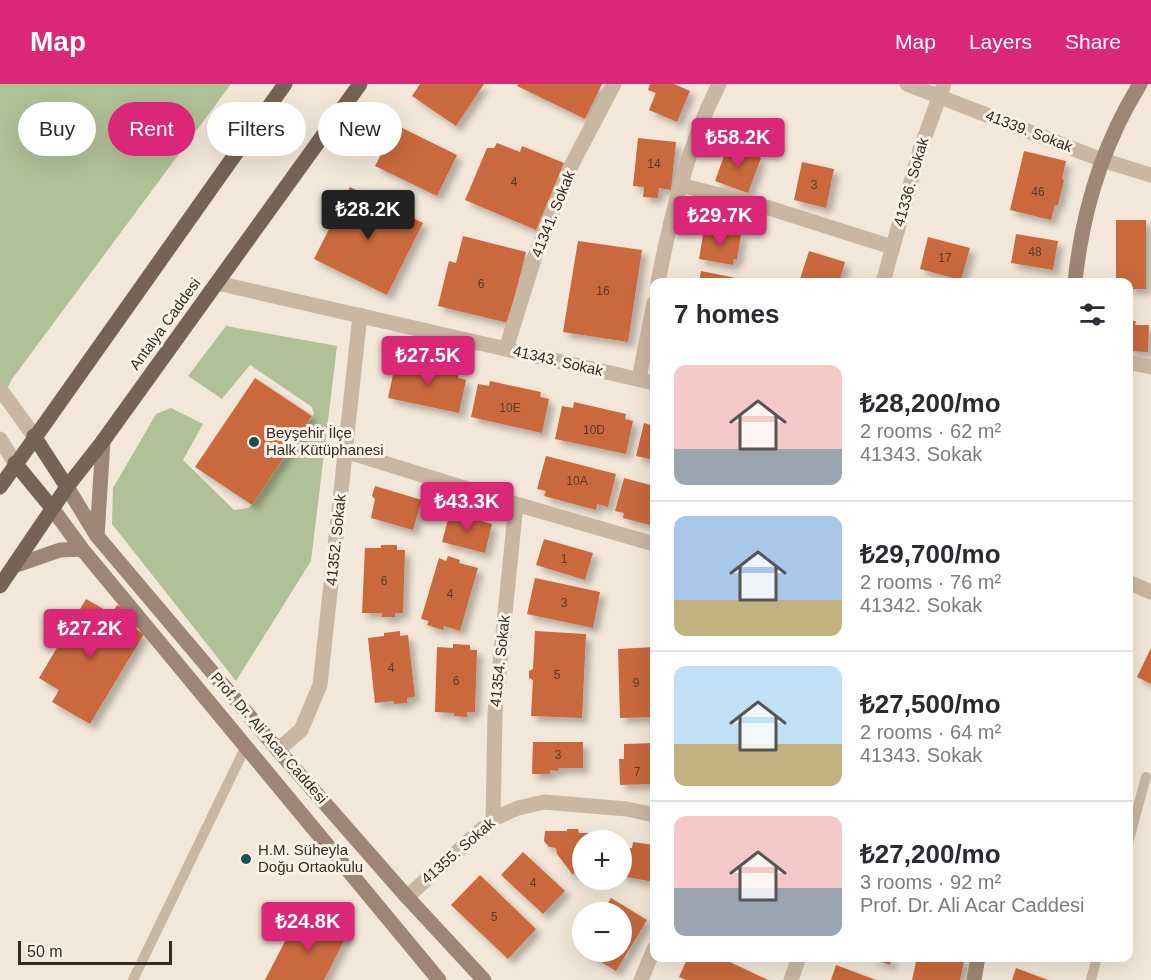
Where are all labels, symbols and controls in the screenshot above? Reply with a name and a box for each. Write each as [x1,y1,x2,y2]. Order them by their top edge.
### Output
text: Map [30,26,86,57]
text: Map [895,30,936,53]
text: Layers [969,30,1032,53]
text: Share [1065,30,1121,53]
chip: Buy [18,102,96,156]
chip: Rent [108,102,195,156]
chip: Filters [207,102,306,156]
chip: New [318,102,402,156]
street label: 41339. Sokak [983,106,1076,155]
pin: ₺58.2K [689,118,787,169]
text: ₺58.2K [706,126,770,148]
street label: 41336. Sokak [890,135,931,228]
house number: 14 [647,157,661,171]
street label: 41341. Sokak [527,168,578,260]
house number: 4 [511,175,518,189]
house number: 3 [811,178,818,192]
house number: 46 [1031,185,1045,199]
pin: ₺28.2K [319,190,417,241]
pin: ₺29.7K [671,196,769,247]
text: ₺28.2K [336,198,400,220]
text: ₺29.7K [688,204,752,226]
house number: 48 [1028,245,1042,259]
house number: 17 [938,251,952,265]
street label: Antalya Caddesi [126,275,204,373]
house number: 6 [478,277,485,291]
house number: 16 [596,284,610,298]
icon: filters [1076,298,1109,331]
text: 7 homes [674,299,780,329]
pin: ₺27.5K [379,336,477,387]
street label: 41343. Sokak [512,342,605,379]
text: ₺27.5K [396,344,460,366]
text: ₺28,200/mo [860,388,1001,418]
icon: home [722,389,794,461]
house number: 10E [499,401,521,415]
text: 2 rooms · 62 m² [860,420,1001,442]
house number: 10D [583,423,605,437]
place label: Beyşehir İlçe Halk Kütüphanesi [266,424,384,458]
marker: Beyşehir İlçe Halk Kütüphanesi [247,435,261,449]
text: 41343. Sokak [860,443,982,465]
house number: 10A [566,474,588,488]
pin: ₺43.3K [418,482,516,533]
text: ₺43.3K [435,490,499,512]
street label: 41352. Sokak [322,493,349,586]
text: ₺29,700/mo [860,539,1001,569]
icon: home [722,540,794,612]
house number: 1 [561,552,568,566]
text: 2 rooms · 76 m² [860,571,1001,593]
house number: 6 [381,574,388,588]
house number: 4 [447,587,454,601]
text: 41342. Sokak [860,594,982,616]
house number: 3 [561,596,568,610]
pin: ₺27.2K [41,609,139,660]
street label: 41354. Sokak [486,614,513,707]
text: ₺27.2K [58,617,122,639]
house number: 4 [388,661,395,675]
house number: 5 [554,668,561,682]
street label: Prof. Dr. Ali Acar Caddesi [208,669,331,807]
house number: 6 [453,674,460,688]
house number: 9 [633,676,640,690]
text: ₺27,500/mo [860,689,1001,719]
icon: home [722,690,794,762]
text: 2 rooms · 64 m² [860,721,1001,743]
text: 41343. Sokak [860,744,982,766]
house number: 3 [555,748,562,762]
house number: 7 [634,765,641,779]
street label: 41355. Sokak [417,814,498,887]
map controls [572,830,632,962]
button: + [572,830,632,890]
text: ₺27,200/mo [860,839,1001,869]
icon: home [722,840,794,912]
place label: H.M. Süheyla Doğu Ortaokulu [258,841,363,875]
marker: H.M. Süheyla Doğu Ortaokulu [239,852,253,866]
text: 3 rooms · 92 m² [860,871,1001,893]
house number: 4 [530,876,537,890]
text: Prof. Dr. Ali Acar Caddesi [860,894,1085,916]
pin: ₺24.8K [259,902,357,953]
button: − [572,902,632,962]
text: ₺24.8K [276,910,340,932]
house number: 5 [491,910,498,924]
scale bar [18,938,172,966]
text: 50 m [27,943,63,960]

